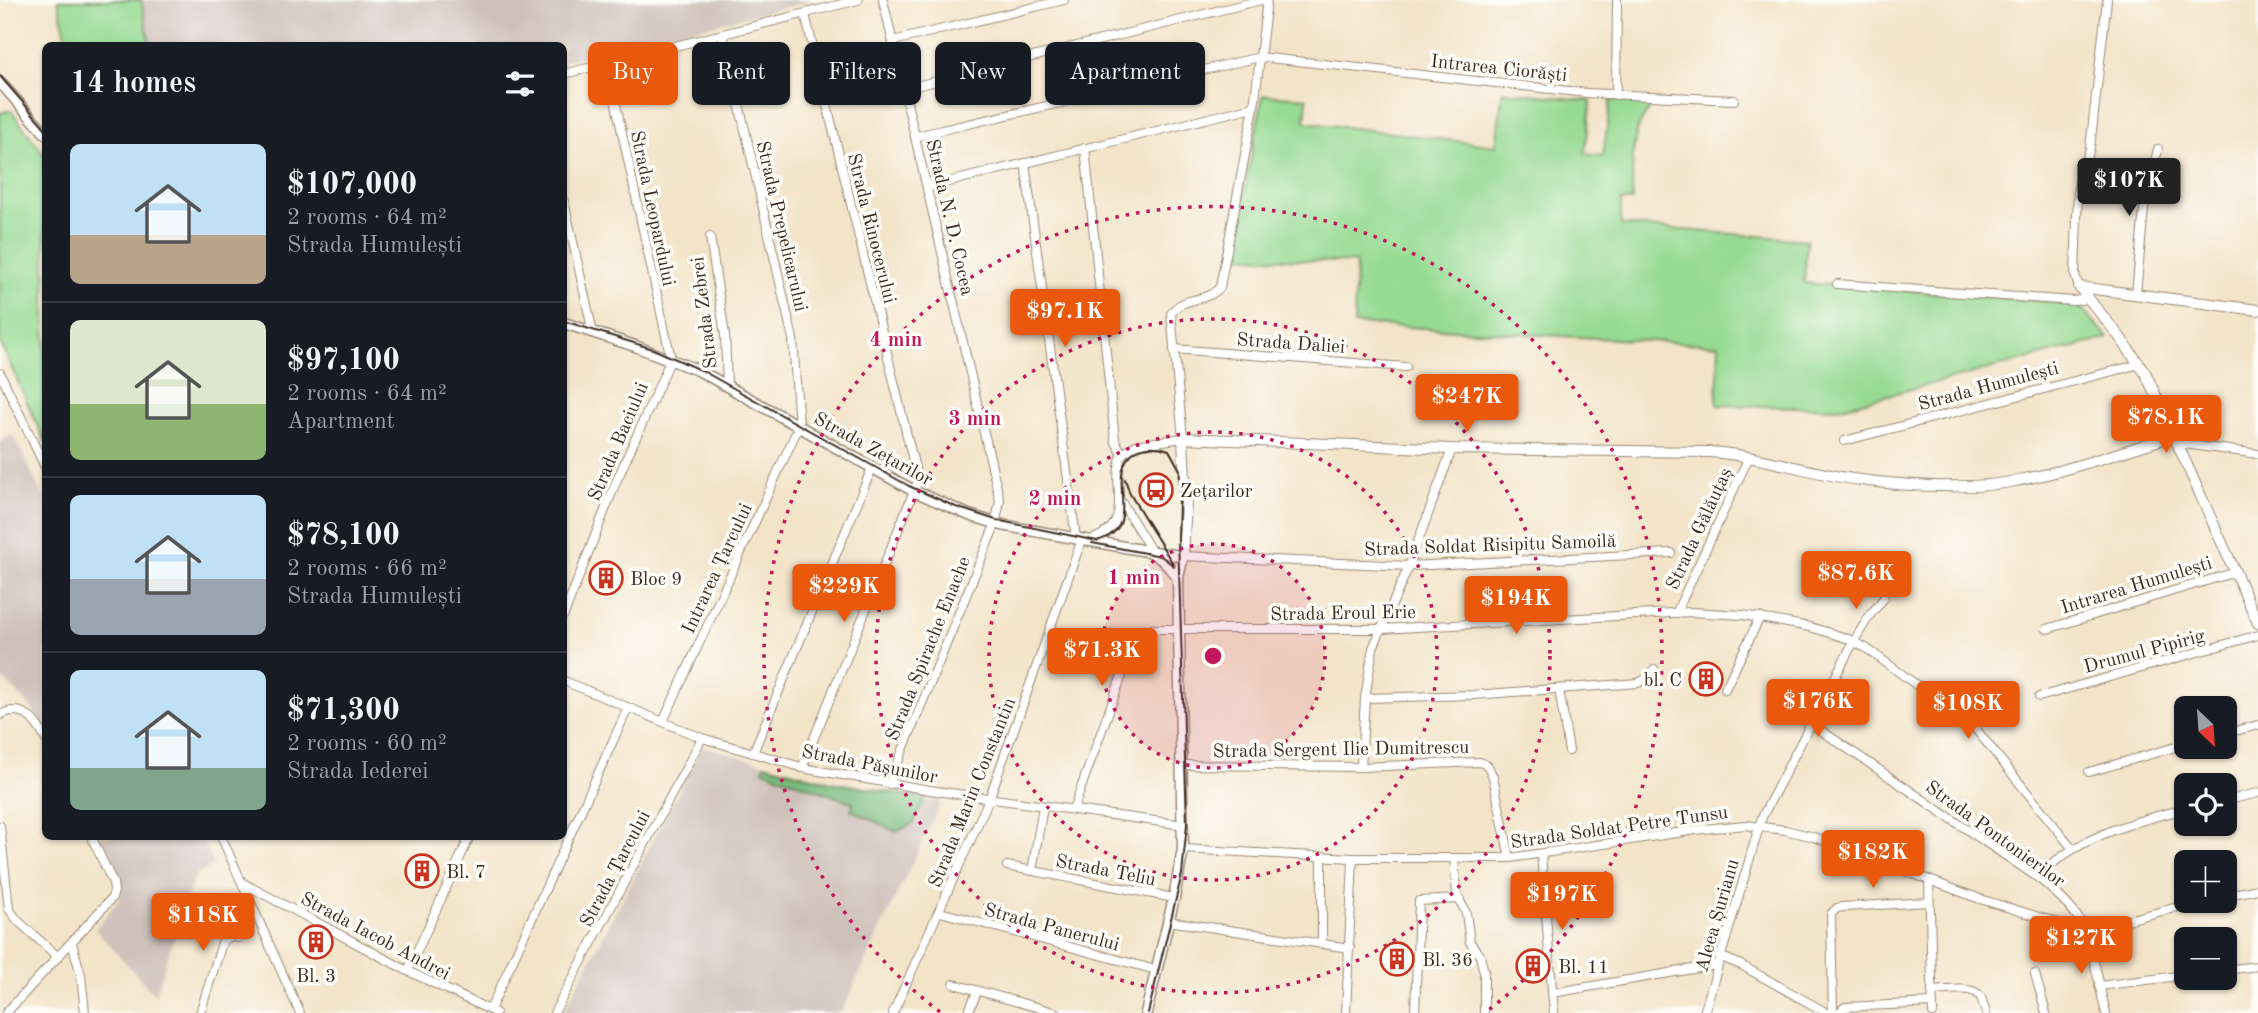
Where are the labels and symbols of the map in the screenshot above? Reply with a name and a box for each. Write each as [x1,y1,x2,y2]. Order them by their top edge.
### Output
street label: Intrarea Ciorăști [1429,53,1568,86]
street label: Strada Leopardului [626,129,677,288]
street label: Strada N. D. Cocea [921,138,976,298]
street label: Strada Prepelicarului [752,139,809,314]
street label: Strada Rinocerului [843,152,898,306]
pin: $107K [2080,158,2178,218]
street label: Strada Zebrei [689,256,722,370]
pin: $97.1K [1008,290,1122,349]
text: 4 min [870,330,922,351]
street label: Strada Daliei [1236,331,1346,358]
street label: Strada Humulești [1916,360,2061,415]
pin: $247K [1418,374,1516,434]
street label: Strada Baciului [586,380,653,504]
pin: $78.1K [2109,396,2223,455]
text: 3 min [949,409,1001,430]
street label: Strada Zețarilor [810,410,936,491]
street label: Strada Gălăuțaș [1664,465,1737,593]
bus stop icon: Zețarilor [1137,471,1175,509]
place label: Zețarilor [1180,483,1253,502]
text: 2 min [1029,489,1081,510]
street label: Intrarea Țarcului [680,501,757,637]
street label: Strada Soldat Risipitu Samoilă [1364,533,1617,560]
pin: $87.6K [1799,552,1913,611]
street label: Strada Spirache Enache [884,554,975,744]
street label: Intrarea Humulești [2059,554,2215,618]
building icon: Bloc 9 [587,559,625,597]
pin: $229K [795,564,893,624]
text: 1 min [1108,568,1160,589]
place label: Bloc 9 [630,571,682,590]
pin: $194K [1467,576,1565,636]
street label: Strada Eroul Erie [1270,604,1416,625]
street label: Drumul Pipirig [2082,627,2208,678]
pin: $71.3K [1045,628,1159,688]
centre of rings [1201,644,1225,668]
building icon: bl. C [1687,660,1725,698]
place label: bl. C [1644,672,1682,691]
pin: $176K [1769,680,1867,739]
pin: $108K [1919,682,2017,741]
street label: Strada Marin Constantin [926,695,1020,891]
north arrow [2174,696,2236,760]
street label: Strada Sergent Ilie Dumitrescu [1213,739,1470,762]
street label: Strada Pășunilor [800,743,939,788]
street label: Strada Pontonierilor [1921,778,2068,892]
street label: Strada Soldat Petre Tunsu [1509,804,1729,853]
street label: Strada Țarcului [578,808,655,931]
pin: $182K [1824,830,1922,890]
building icon: Bl. 7 [403,852,441,890]
street label: Strada Teliu [1054,852,1157,890]
street label: Aleea Șurianu [1693,857,1744,974]
place label: Bl. 7 [446,864,486,883]
pin: $197K [1513,872,1611,932]
street label: Strada Iacob Andrei [297,890,453,985]
pin: $118K [154,894,252,953]
street label: Strada Panerului [982,901,1121,956]
pin: $127K [2032,916,2130,976]
building icon: Bl. 3 [297,923,335,961]
building icon: Bl. 36 [1378,940,1416,978]
building icon: Bl. 11 [1514,947,1552,985]
place label: Bl. 36 [1422,952,1473,971]
place label: Bl. 11 [1558,959,1609,978]
place label: Bl. 3 [296,968,336,987]

